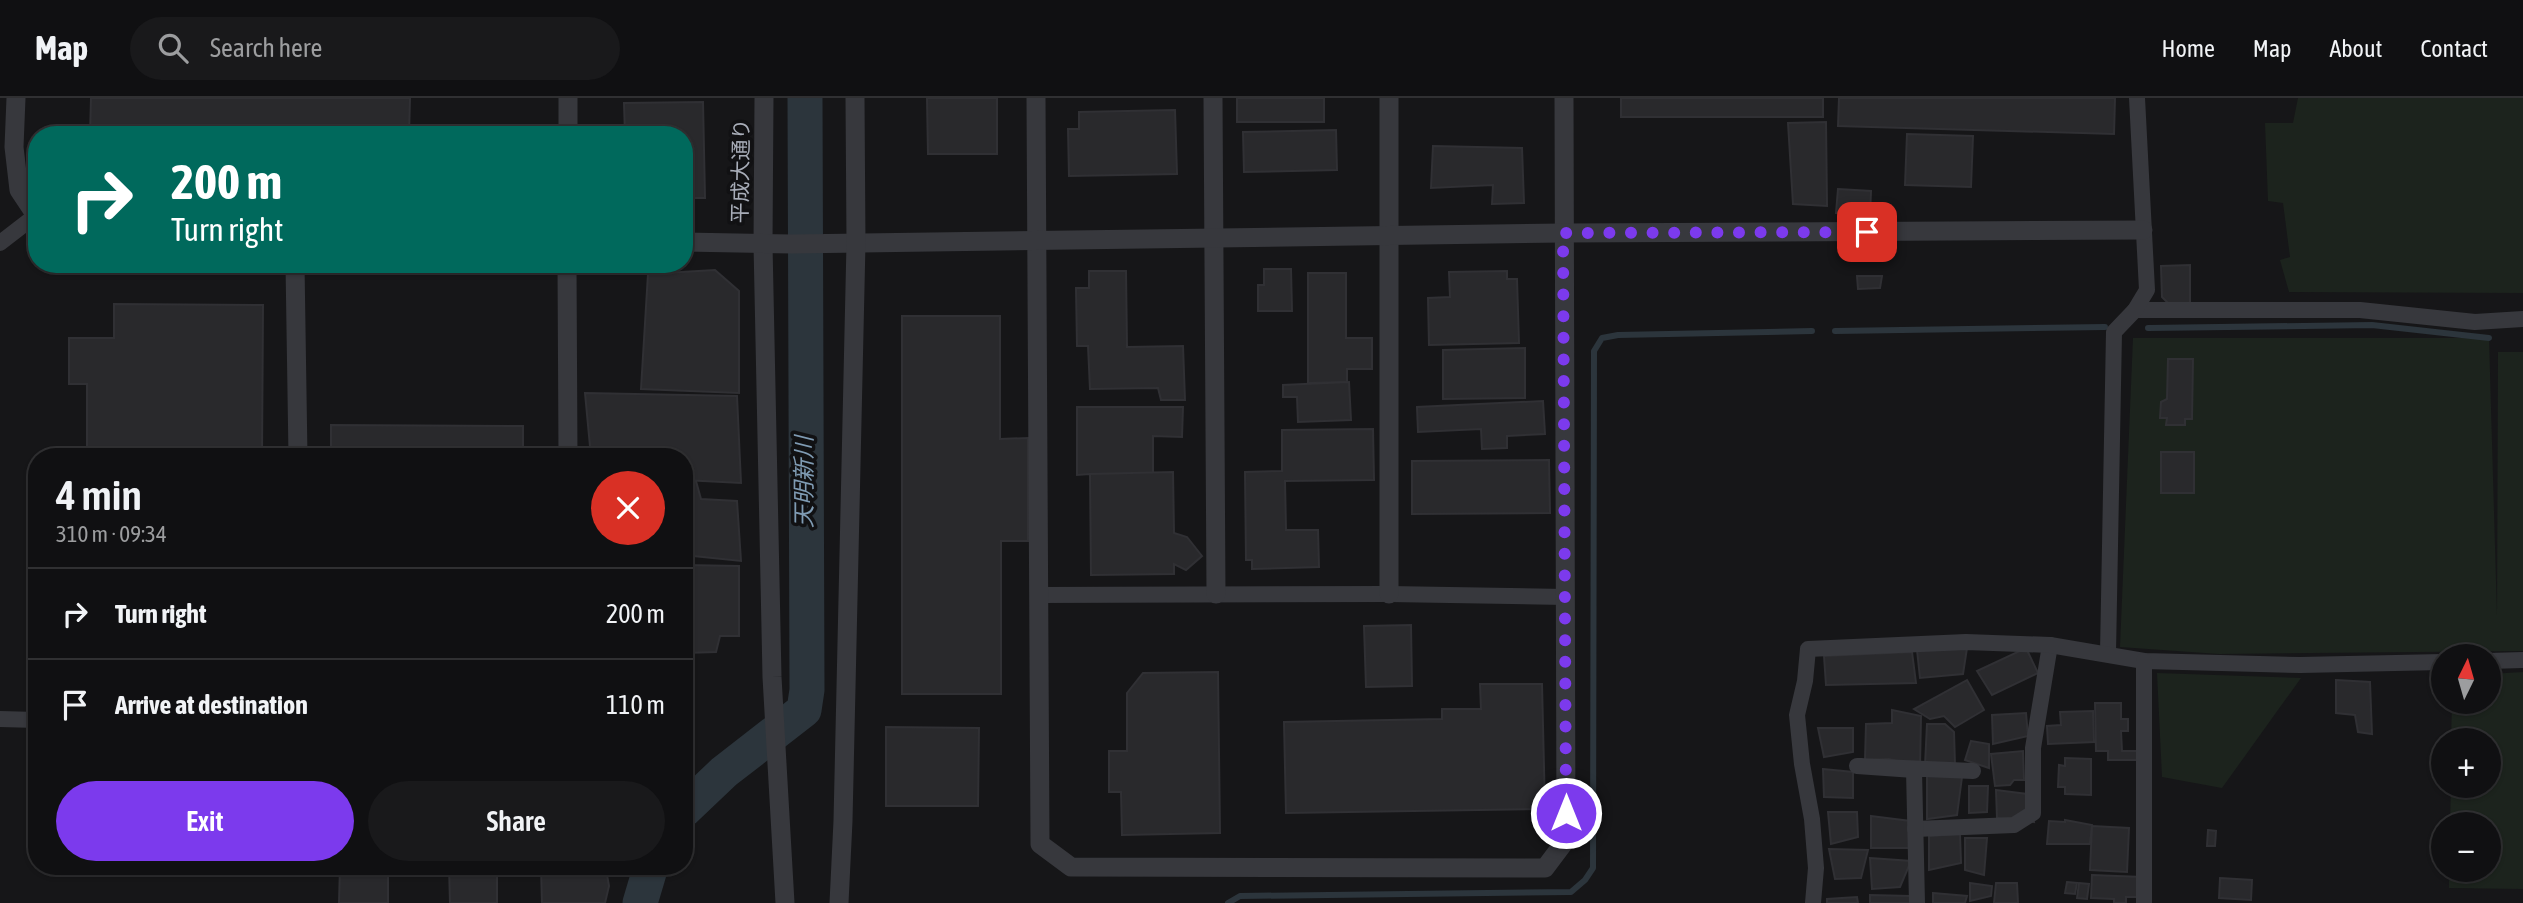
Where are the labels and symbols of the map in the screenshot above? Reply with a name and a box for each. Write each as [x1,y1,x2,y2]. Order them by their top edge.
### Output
street label: 平成大通り [727,118,753,224]
pin [1837,202,1897,262]
water label: 天明新川 [791,433,817,528]
north arrow [2431,644,2501,714]
position arrow [1529,776,1603,850]

